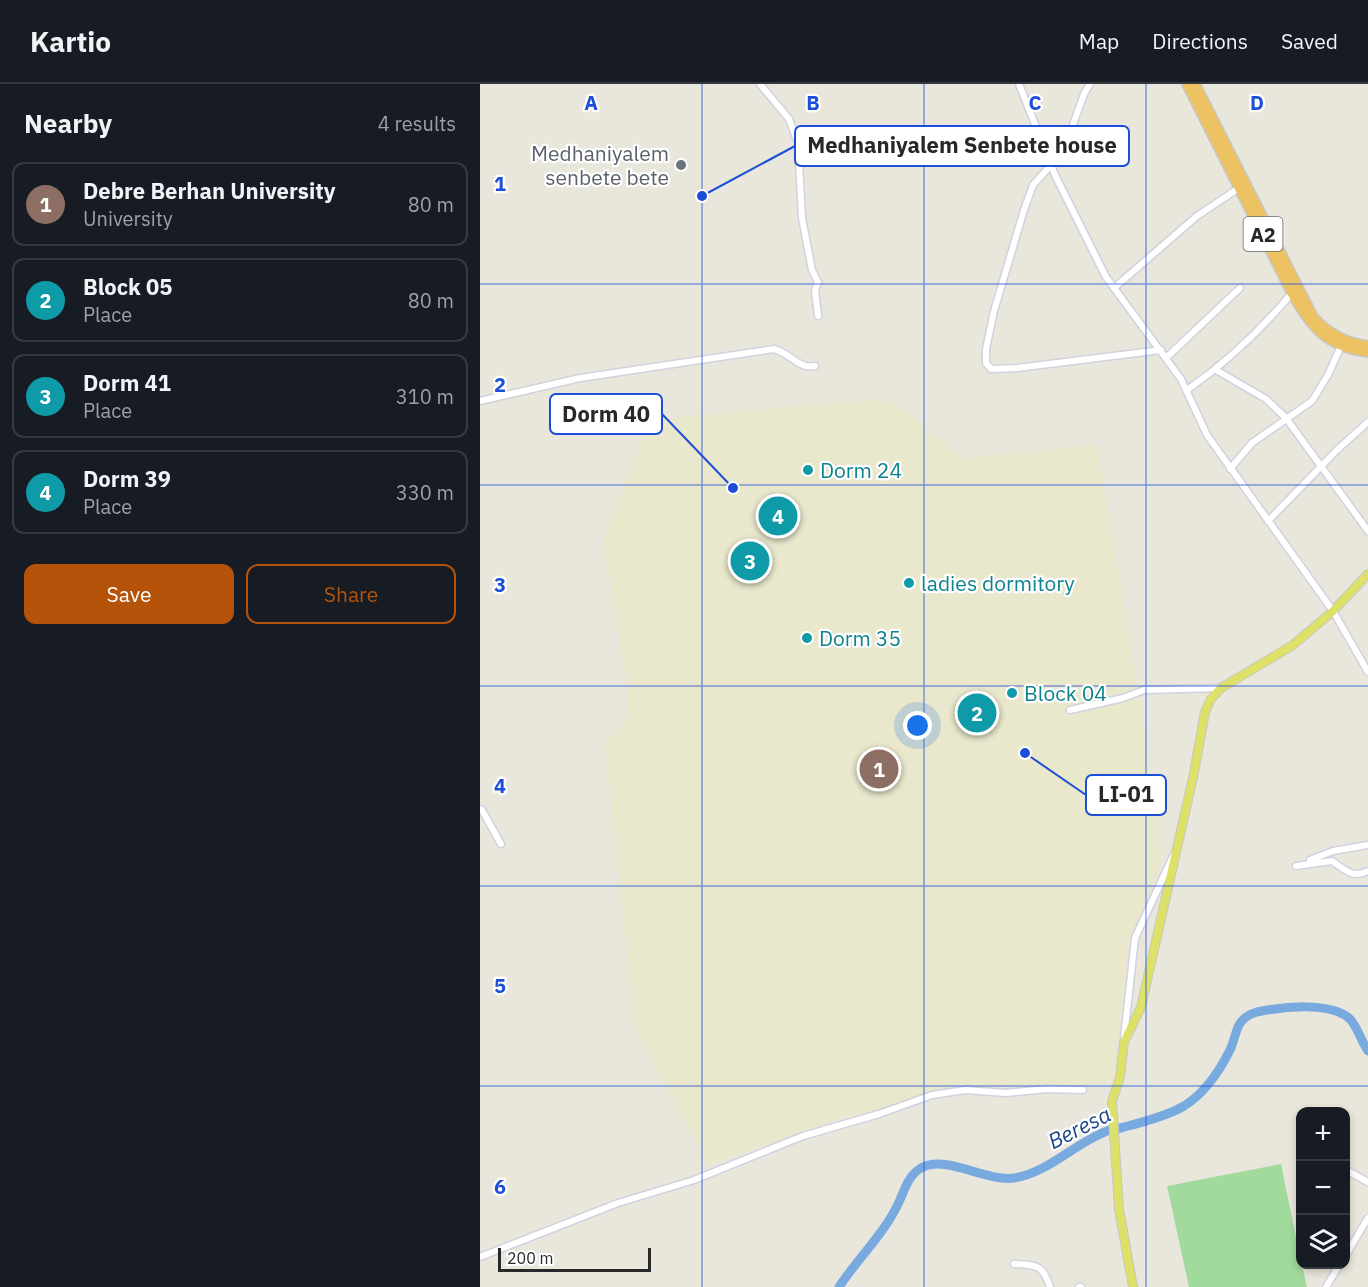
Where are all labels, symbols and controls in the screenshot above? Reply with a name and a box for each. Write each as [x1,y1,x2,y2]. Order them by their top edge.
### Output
text: Kartio [30,23,111,60]
text: Map [1079,27,1119,55]
text: Directions [1152,27,1248,55]
text: Saved [1281,27,1338,55]
text: A [584,89,598,116]
text: B [806,89,820,116]
text: C [1028,89,1042,116]
text: D [1250,89,1264,116]
text: Nearby [24,106,112,140]
text: 4 results [378,110,456,137]
callout: Medhaniyalem Senbete house [795,126,1129,166]
text: Medhaniyalem Senbete house [807,130,1117,159]
place label: Medhaniyalem senbete bete [531,139,669,191]
marker: Medhaniyalem senbete bete [674,158,688,172]
text: 1 [494,170,506,197]
text: Debre Berhan University [83,176,335,205]
text: 1 [40,191,52,218]
text: 80 m [408,191,454,218]
text: University [83,205,173,232]
road number: A2 [1244,217,1282,251]
text: Block 05 [83,272,172,301]
text: 2 [40,287,52,314]
text: 80 m [408,287,454,314]
text: Place [83,301,132,328]
text: Dorm 41 [83,368,171,397]
text: 2 [494,371,506,398]
text: 3 [40,383,52,410]
text: 310 m [396,383,454,410]
callout: Dorm 40 [550,394,662,434]
text: Place [83,397,132,424]
text: Dorm 40 [562,399,650,428]
place label: Dorm 24 [820,456,902,484]
marker: Dorm 24 [801,463,815,477]
text: Dorm 39 [83,464,171,493]
text: 4 [40,479,52,506]
text: 330 m [396,479,454,506]
text: Place [83,493,132,520]
pin: 4 [758,494,798,538]
pin: 3 [730,538,770,584]
button: Save [24,564,234,624]
button: Share [246,564,456,624]
place label: ladies dormitory [921,569,1075,597]
text: 3 [494,571,506,598]
marker: ladies dormitory [902,576,916,590]
place label: Dorm 35 [819,624,901,652]
marker: Dorm 35 [800,631,814,645]
place label: Block 04 [1024,679,1107,707]
marker: Block 04 [1005,686,1019,700]
pin: 2 [958,690,996,736]
your location [903,711,932,740]
pin: 1 [860,746,898,792]
text: 4 [494,772,506,799]
callout: LI-01 [1086,775,1166,815]
text: LI-01 [1098,779,1154,808]
text: 5 [494,972,506,999]
water label: Beresa [1042,1099,1116,1155]
map controls [1296,1107,1350,1269]
button: + [1296,1107,1350,1161]
button: − [1296,1161,1350,1215]
text: 6 [494,1173,506,1200]
button: layers [1296,1215,1350,1269]
scale bar [498,1245,651,1272]
text: 200 m [507,1248,554,1268]

